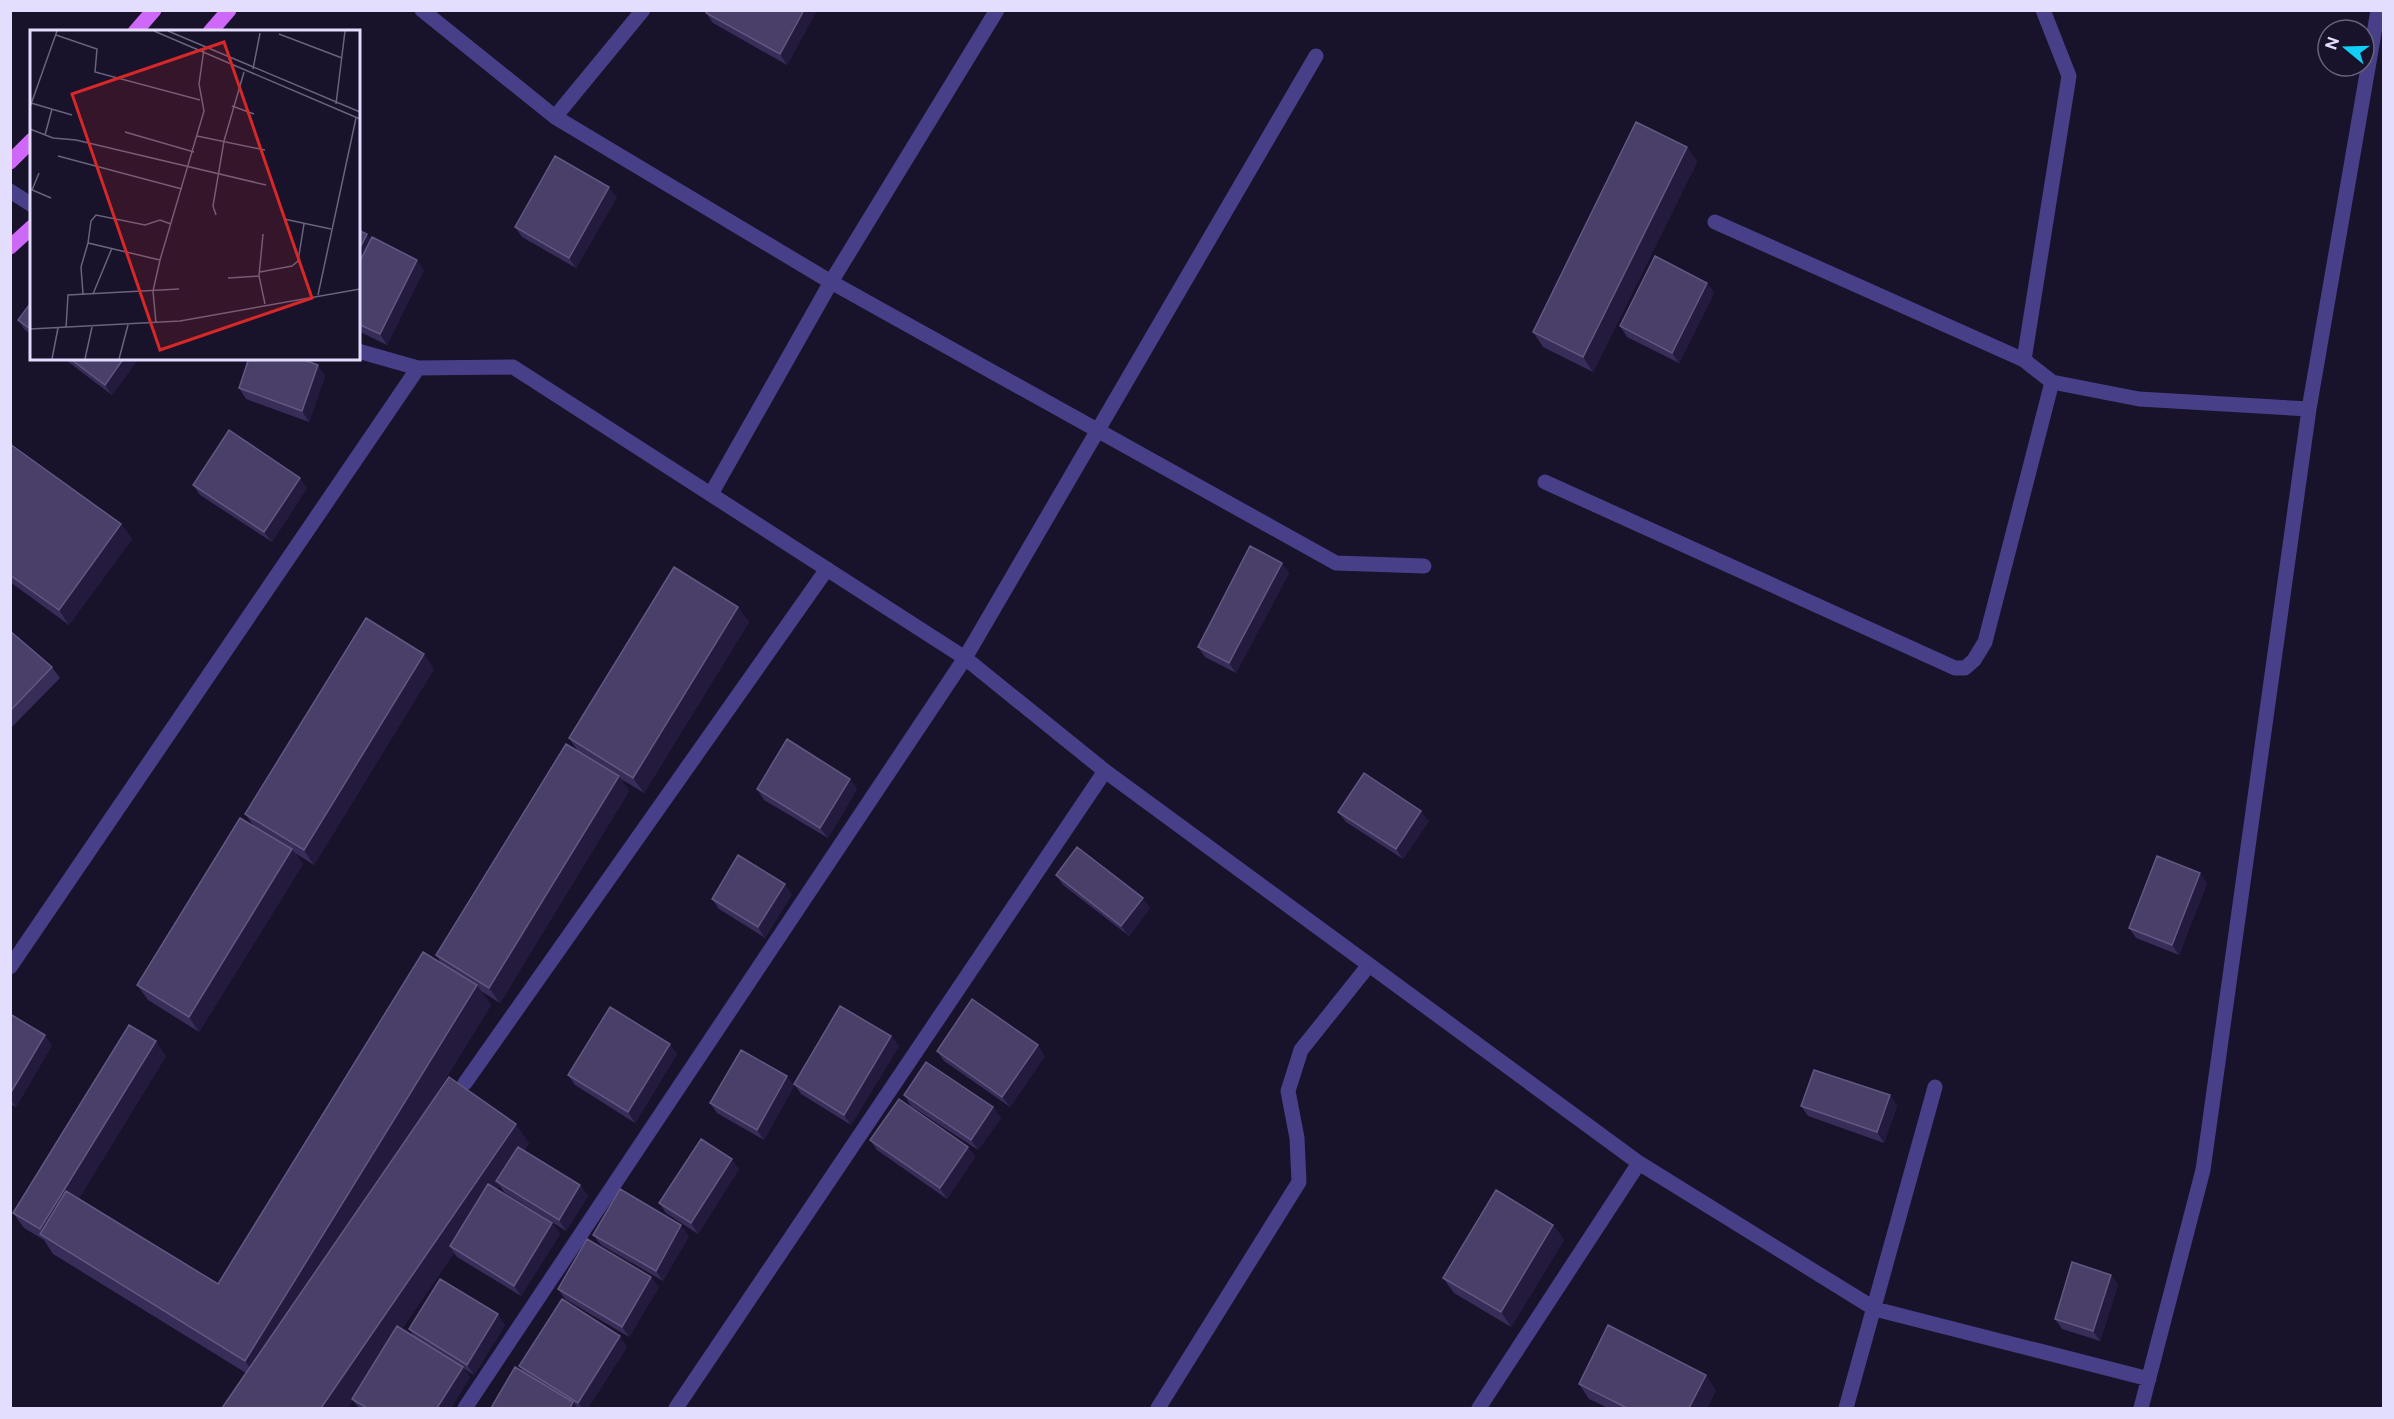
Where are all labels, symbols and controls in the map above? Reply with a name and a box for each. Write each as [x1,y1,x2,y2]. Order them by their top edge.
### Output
north arrow [2316,18,2376,78]
inset map [30,30,360,360]
text: N [2321,34,2343,52]

